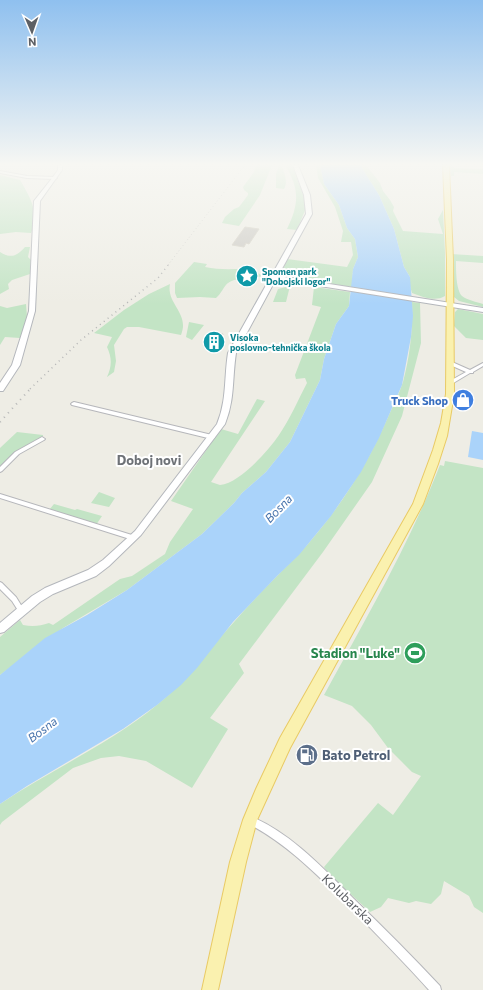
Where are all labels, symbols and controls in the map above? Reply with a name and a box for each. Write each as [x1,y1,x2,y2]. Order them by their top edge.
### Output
north arrow [12,12,52,52]
text: N [28,36,37,49]
place icon: Spomen park "Dobojski logor" [234,263,260,289]
place label: Spomen park "Dobojski logor" [262,266,330,287]
building icon: Visoka poslovno-tehnička škola [201,329,227,355]
place label: Visoka poslovno-tehnička škola [230,332,331,353]
shop icon: Truck Shop [450,387,476,413]
place label: Truck Shop [391,394,448,407]
district label: Doboj novi [117,452,181,468]
water label: Bosna [261,491,295,525]
sports icon: Stadion "Luke" [402,640,428,666]
place label: Stadion "Luke" [311,645,400,661]
water label: Bosna [24,713,60,745]
fuel station icon: Bato Petrol [294,742,320,768]
place label: Bato Petrol [322,747,390,763]
street label: Kolubarska [319,870,377,928]

